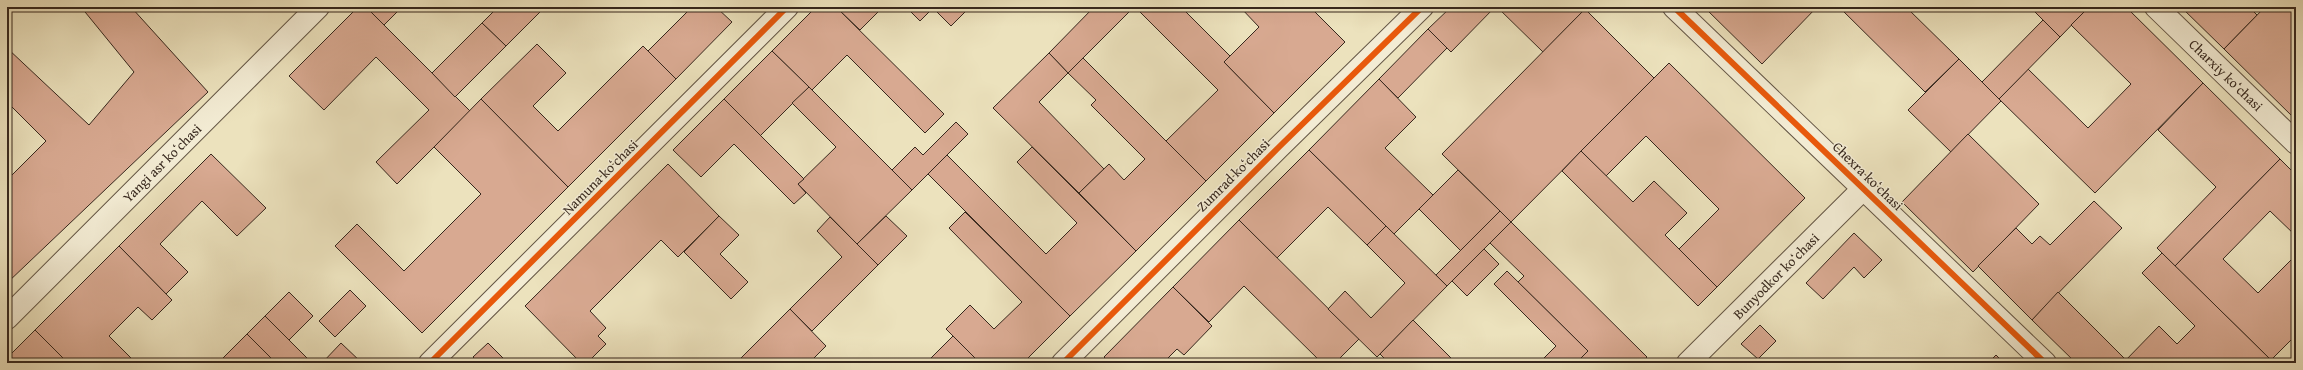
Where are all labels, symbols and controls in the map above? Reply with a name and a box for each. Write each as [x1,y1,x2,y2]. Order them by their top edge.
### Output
street label: Charxiy koʻchasi [2185,34,2268,116]
street label: Yangi asr koʻchasi [118,119,206,207]
street label: Zumrad koʻchasi [1192,134,1274,216]
street label: Namuna koʻchasi [558,135,642,219]
street label: Chexra koʻchasi [1828,137,1908,215]
street label: Bunyodkor koʻchasi [1728,228,1824,324]

